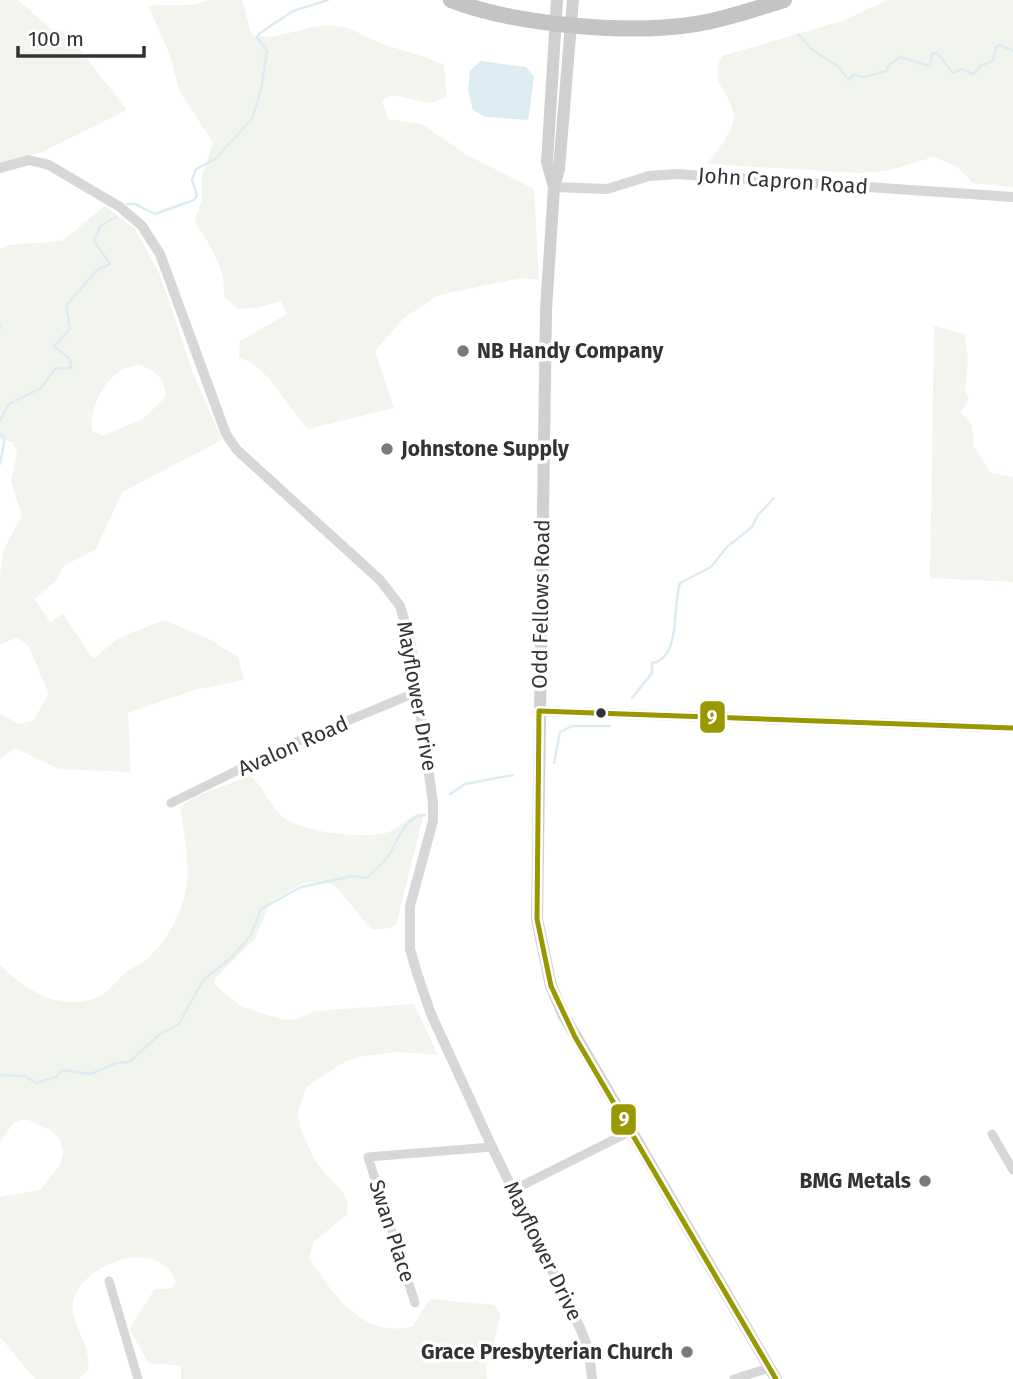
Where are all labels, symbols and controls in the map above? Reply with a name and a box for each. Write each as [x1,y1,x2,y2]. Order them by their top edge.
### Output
scale bar [18,14,144,58]
text: 100 m [28,26,84,52]
street label: John Capron Road [697,162,869,200]
place label: NB Handy Company [477,338,663,364]
marker: NB Handy Company [455,343,471,359]
place label: Johnstone Supply [400,436,569,462]
marker: Johnstone Supply [379,441,395,457]
street label: Odd Fellows Road [527,519,555,689]
street label: Mayflower Drive [391,619,443,773]
line badge: 9 [699,700,726,734]
unlabelled marker [594,706,608,720]
text: 9 [707,706,718,729]
street label: Avalon Road [234,710,352,782]
line badge: 9 [610,1103,637,1136]
text: 9 [619,1108,630,1131]
place label: BMG Metals [800,1168,911,1194]
marker: BMG Metals [917,1173,933,1189]
street label: Swan Place [363,1177,421,1285]
street label: Mayflower Drive [498,1177,588,1325]
place label: Grace Presbyterian Church [421,1339,673,1365]
marker: Grace Presbyterian Church [679,1344,695,1360]

